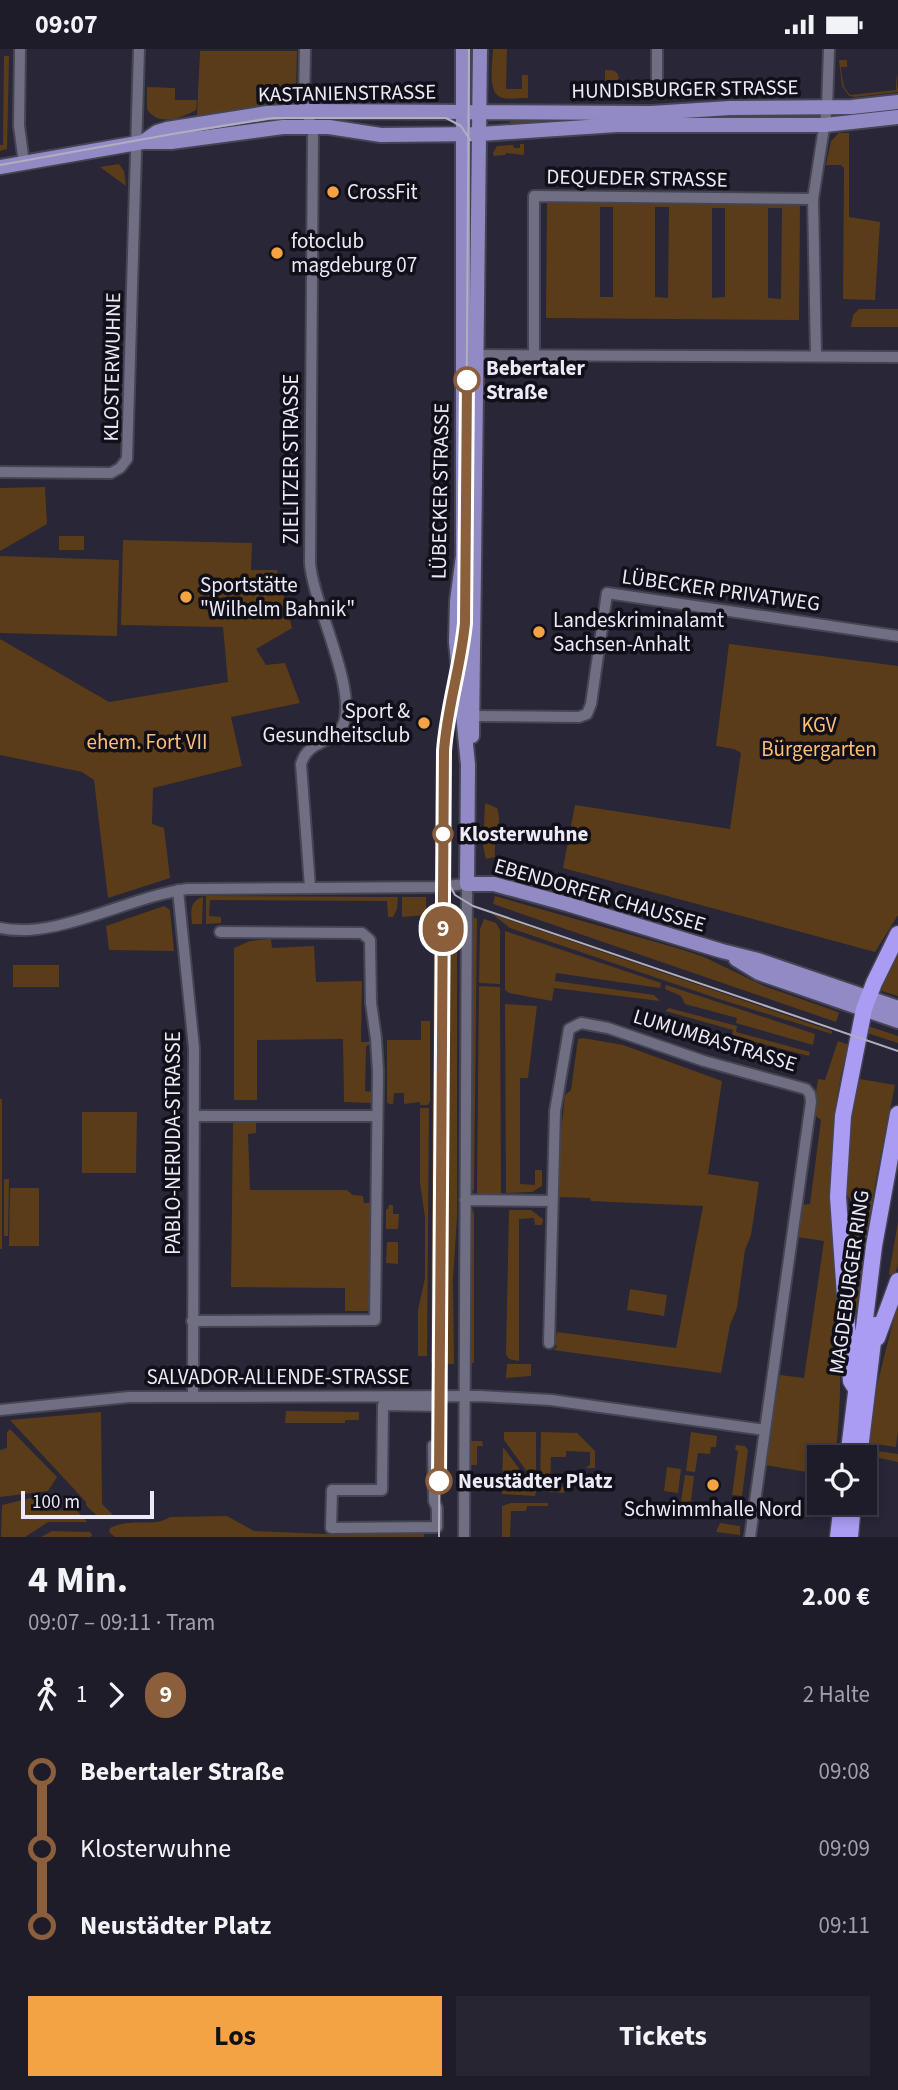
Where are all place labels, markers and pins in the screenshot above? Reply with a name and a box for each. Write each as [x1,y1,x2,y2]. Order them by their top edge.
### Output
place label: CrossFit [347,177,418,207]
marker: CrossFit [325,184,341,200]
place label: fotoclub magdeburg 07 [291,226,417,280]
marker: fotoclub magdeburg 07 [269,245,285,261]
place label: Bebertaler Straße [486,353,585,407]
marker: Bebertaler Straße [454,367,480,393]
place label: Sportstätte "Wilhelm Bahnik" [200,570,355,624]
marker: Sportstätte "Wilhelm Bahnik" [178,589,194,605]
place label: Landeskriminalamt Sachsen-Anhalt [553,605,724,659]
marker: Landeskriminalamt Sachsen-Anhalt [531,624,547,640]
place label: Sport & Gesundheitsclub [263,696,410,750]
marker: Sport & Gesundheitsclub [416,715,432,731]
place label: Klosterwuhne [459,819,589,849]
marker: Klosterwuhne [433,824,453,844]
place label: Neustädter Platz [458,1466,613,1496]
marker: Neustädter Platz [426,1468,452,1494]
marker: Schwimmhalle Nord [705,1477,721,1493]
place label: Schwimmhalle Nord [624,1494,802,1524]

